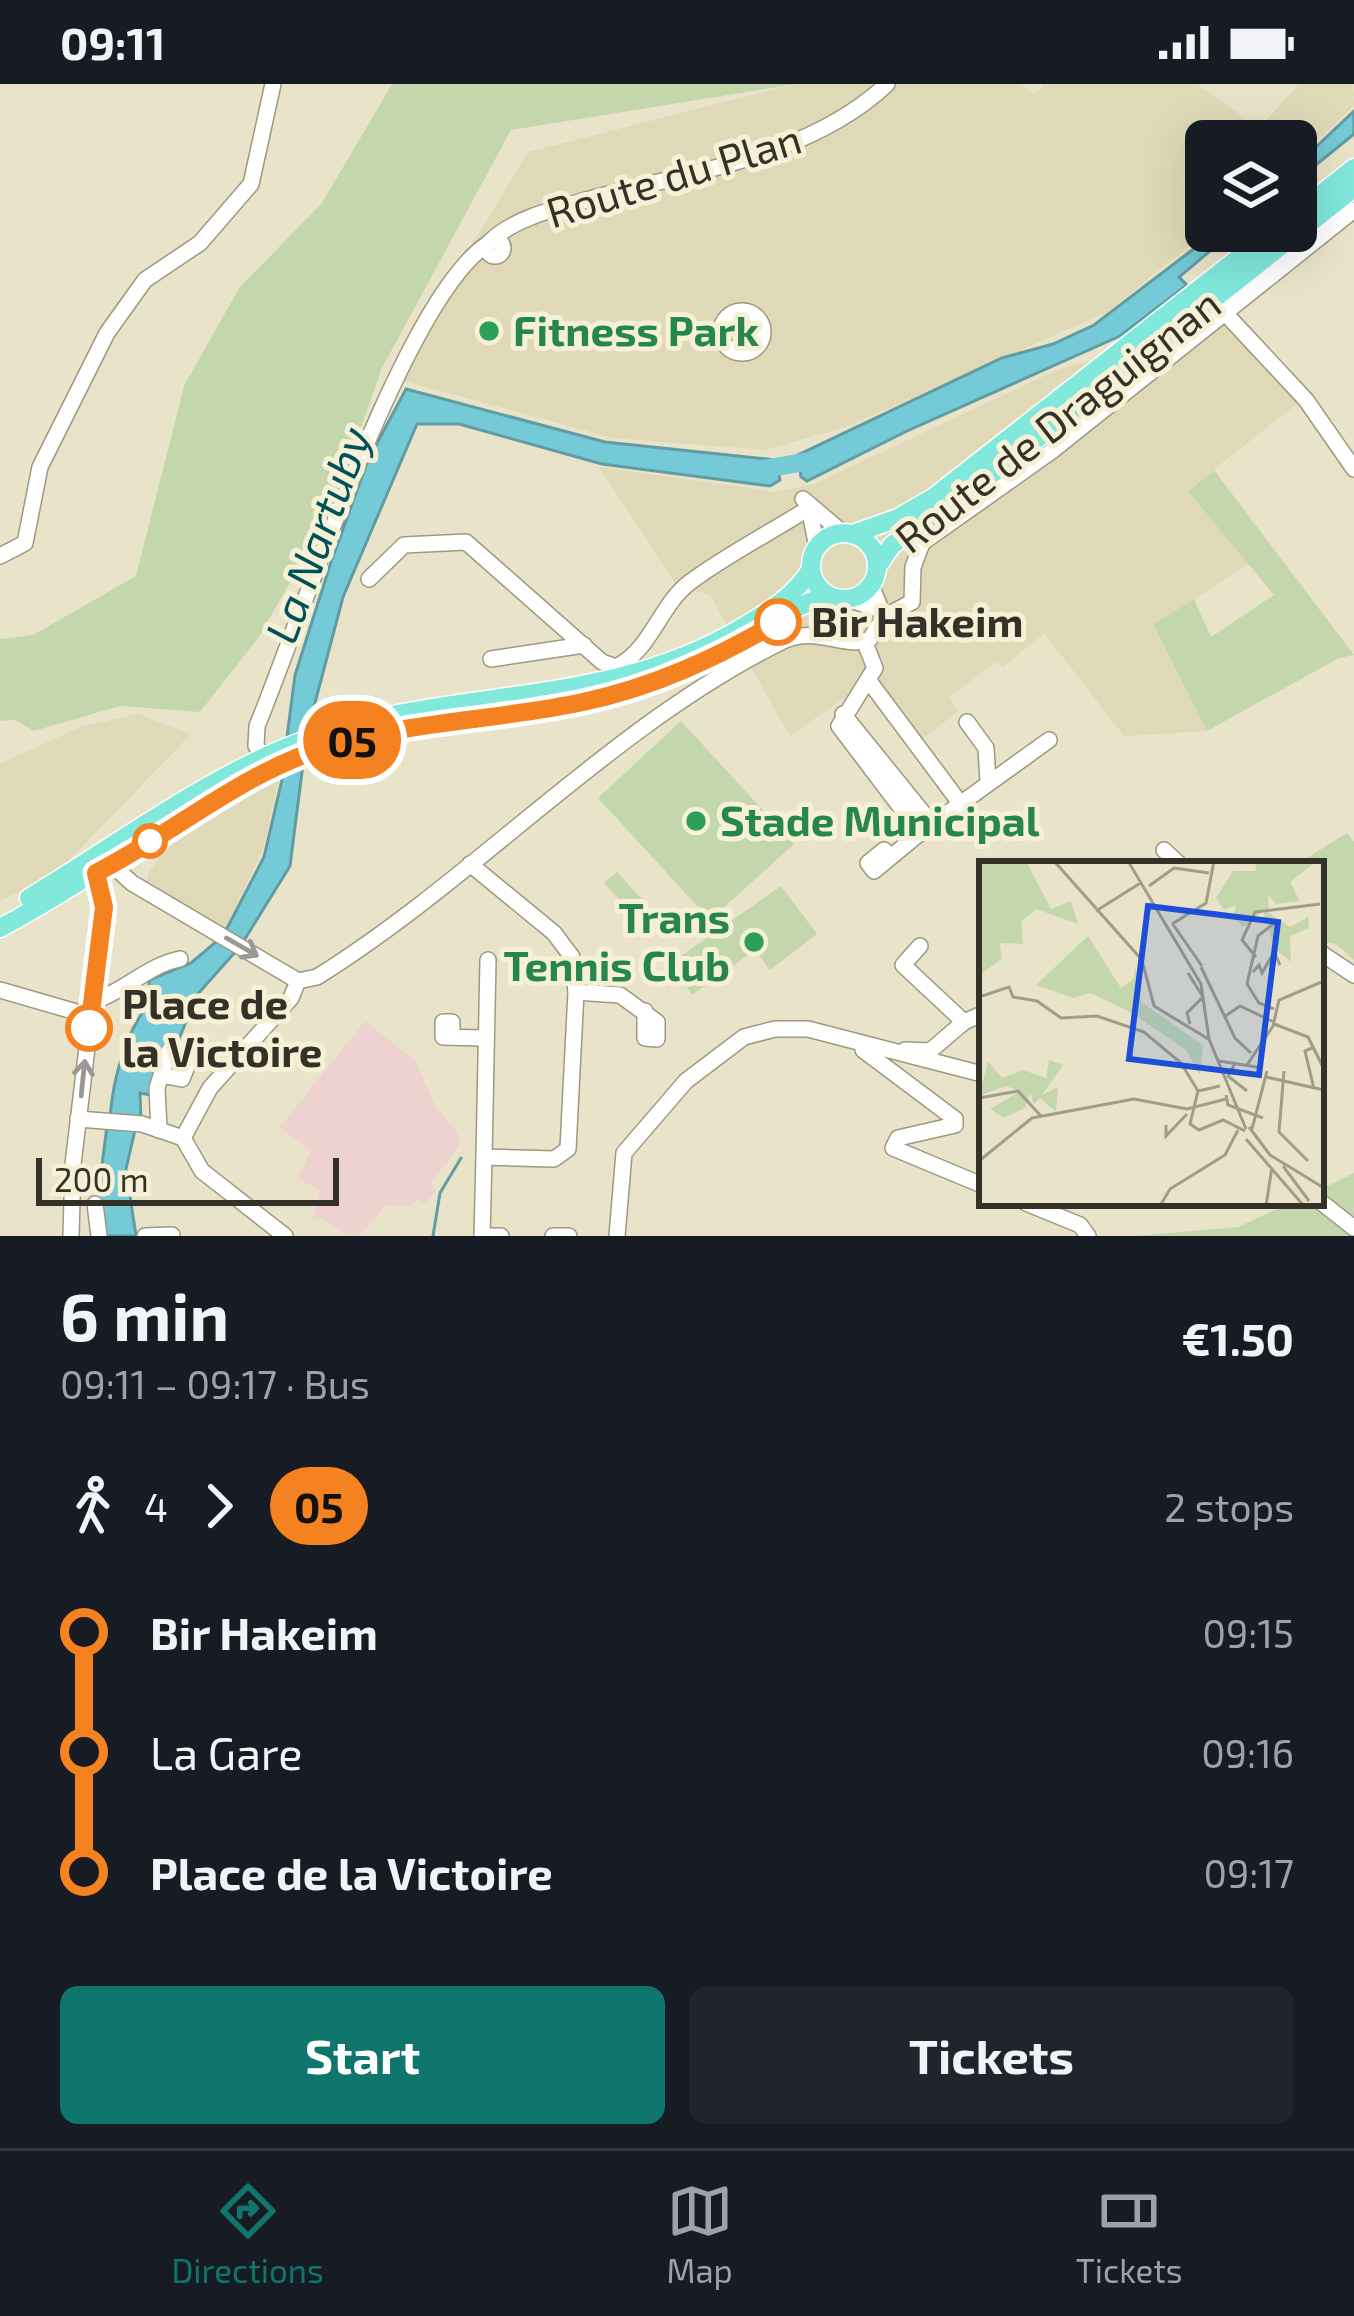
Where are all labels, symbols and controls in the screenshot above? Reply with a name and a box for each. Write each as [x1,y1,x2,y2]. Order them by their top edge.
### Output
text: 09:11 [60,15,165,69]
street label: Route du Plan [540,112,807,237]
map controls [1185,120,1317,252]
button: layers [1185,120,1317,252]
street label: Route de Draguignan [884,277,1229,562]
place label: Fitness Park [513,304,759,354]
marker: Fitness Park [476,318,502,344]
water label: La Nartuby [252,419,381,650]
place label: Bir Hakeim [811,595,1024,645]
marker: Bir Hakeim [756,600,800,644]
line badge: 05 [298,701,406,779]
text: 05 [327,715,377,765]
place label: Stade Municipal [720,794,1040,844]
marker: Stade Municipal [683,808,709,834]
unlabelled marker [134,825,166,857]
inset map [979,861,1324,1206]
place label: Trans Tennis Club [503,891,730,989]
marker: Trans Tennis Club [741,929,767,955]
one-way arrow [224,936,259,960]
place label: Place de la Victoire [122,977,323,1075]
marker: Place de la Victoire [67,1006,111,1050]
one-way arrow [72,1059,95,1098]
scale bar [36,1152,339,1205]
text: 200 m [54,1159,149,1199]
text: 6 min [60,1275,229,1354]
text: €1.50 [1181,1311,1294,1365]
text: 09:11 – 09:17 · Bus [60,1360,370,1407]
icon: walk [60,1473,126,1539]
icon: forward [186,1473,252,1539]
text: 05 [294,1481,344,1531]
text: 4 [144,1483,168,1530]
text: 2 stops [1164,1483,1294,1530]
text: Bir Hakeim [150,1605,378,1659]
text: 09:15 [1203,1609,1294,1656]
text: La Gare [150,1725,302,1779]
text: 09:16 [1201,1729,1294,1776]
text: Place de la Victoire [150,1845,553,1899]
text: 09:17 [1203,1849,1294,1896]
button: Start [60,1986,665,2124]
button: Tickets [689,1986,1294,2124]
tab: Directions [171,2178,324,2290]
tab: Map [667,2178,733,2290]
tab: Tickets [1076,2178,1183,2290]

